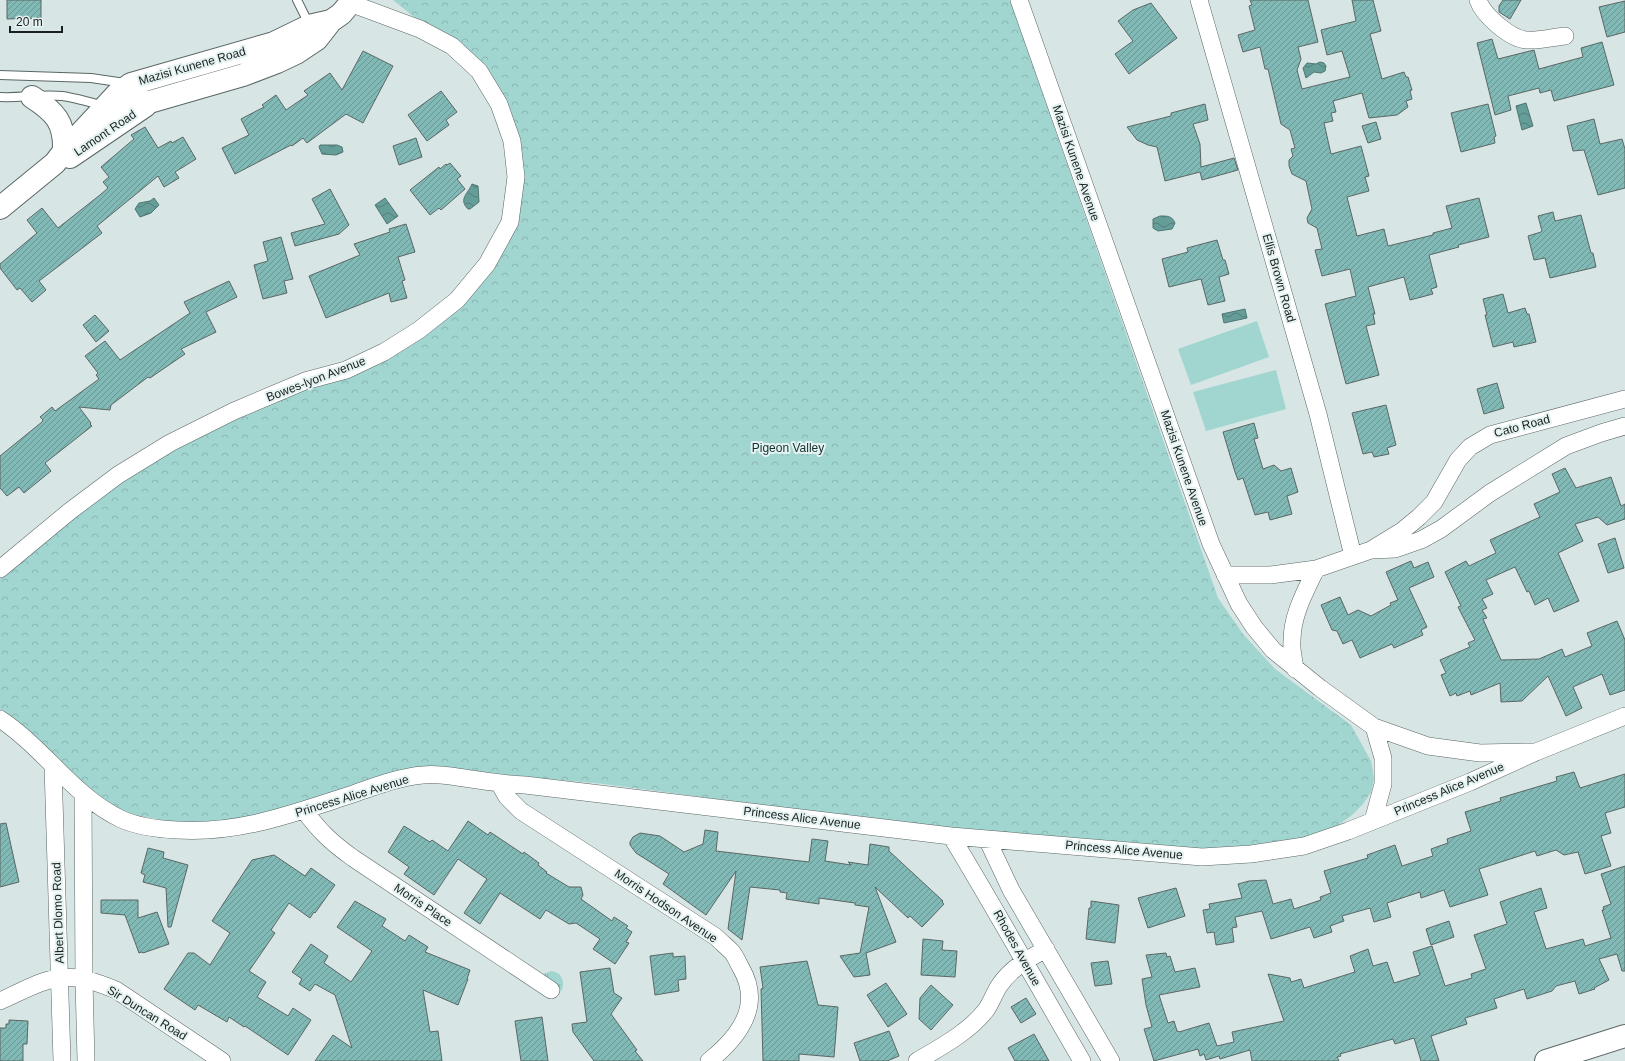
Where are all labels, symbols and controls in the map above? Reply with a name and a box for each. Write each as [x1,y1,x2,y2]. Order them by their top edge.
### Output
scale bar [10,8,62,34]
text: 20 m [16,15,43,29]
street label: Mazisi Kunene Road [137,44,247,88]
street label: Mazisi Kunene Avenue [1050,103,1103,223]
street label: Lamont Road [71,107,139,159]
street label: Ellis Brown Road [1260,232,1298,324]
street label: Bowes-lyon Avenue [264,354,368,404]
street label: Mazisi Kunene Avenue [1158,408,1211,528]
street label: Cato Road [1492,412,1552,440]
park label: Pigeon Valley [752,441,824,455]
street label: Princess Alice Avenue [1392,759,1506,818]
street label: Princess Alice Avenue [294,772,411,820]
street label: Princess Alice Avenue [743,804,862,832]
street label: Princess Alice Avenue [1065,838,1184,862]
street label: Albert Dlomo Road [49,862,67,964]
street label: Morris Hodson Avenue [612,866,720,946]
street label: Morris Place [391,881,455,930]
street label: Rhodes Avenue [990,908,1044,989]
street label: Sir Duncan Road [105,983,189,1043]

